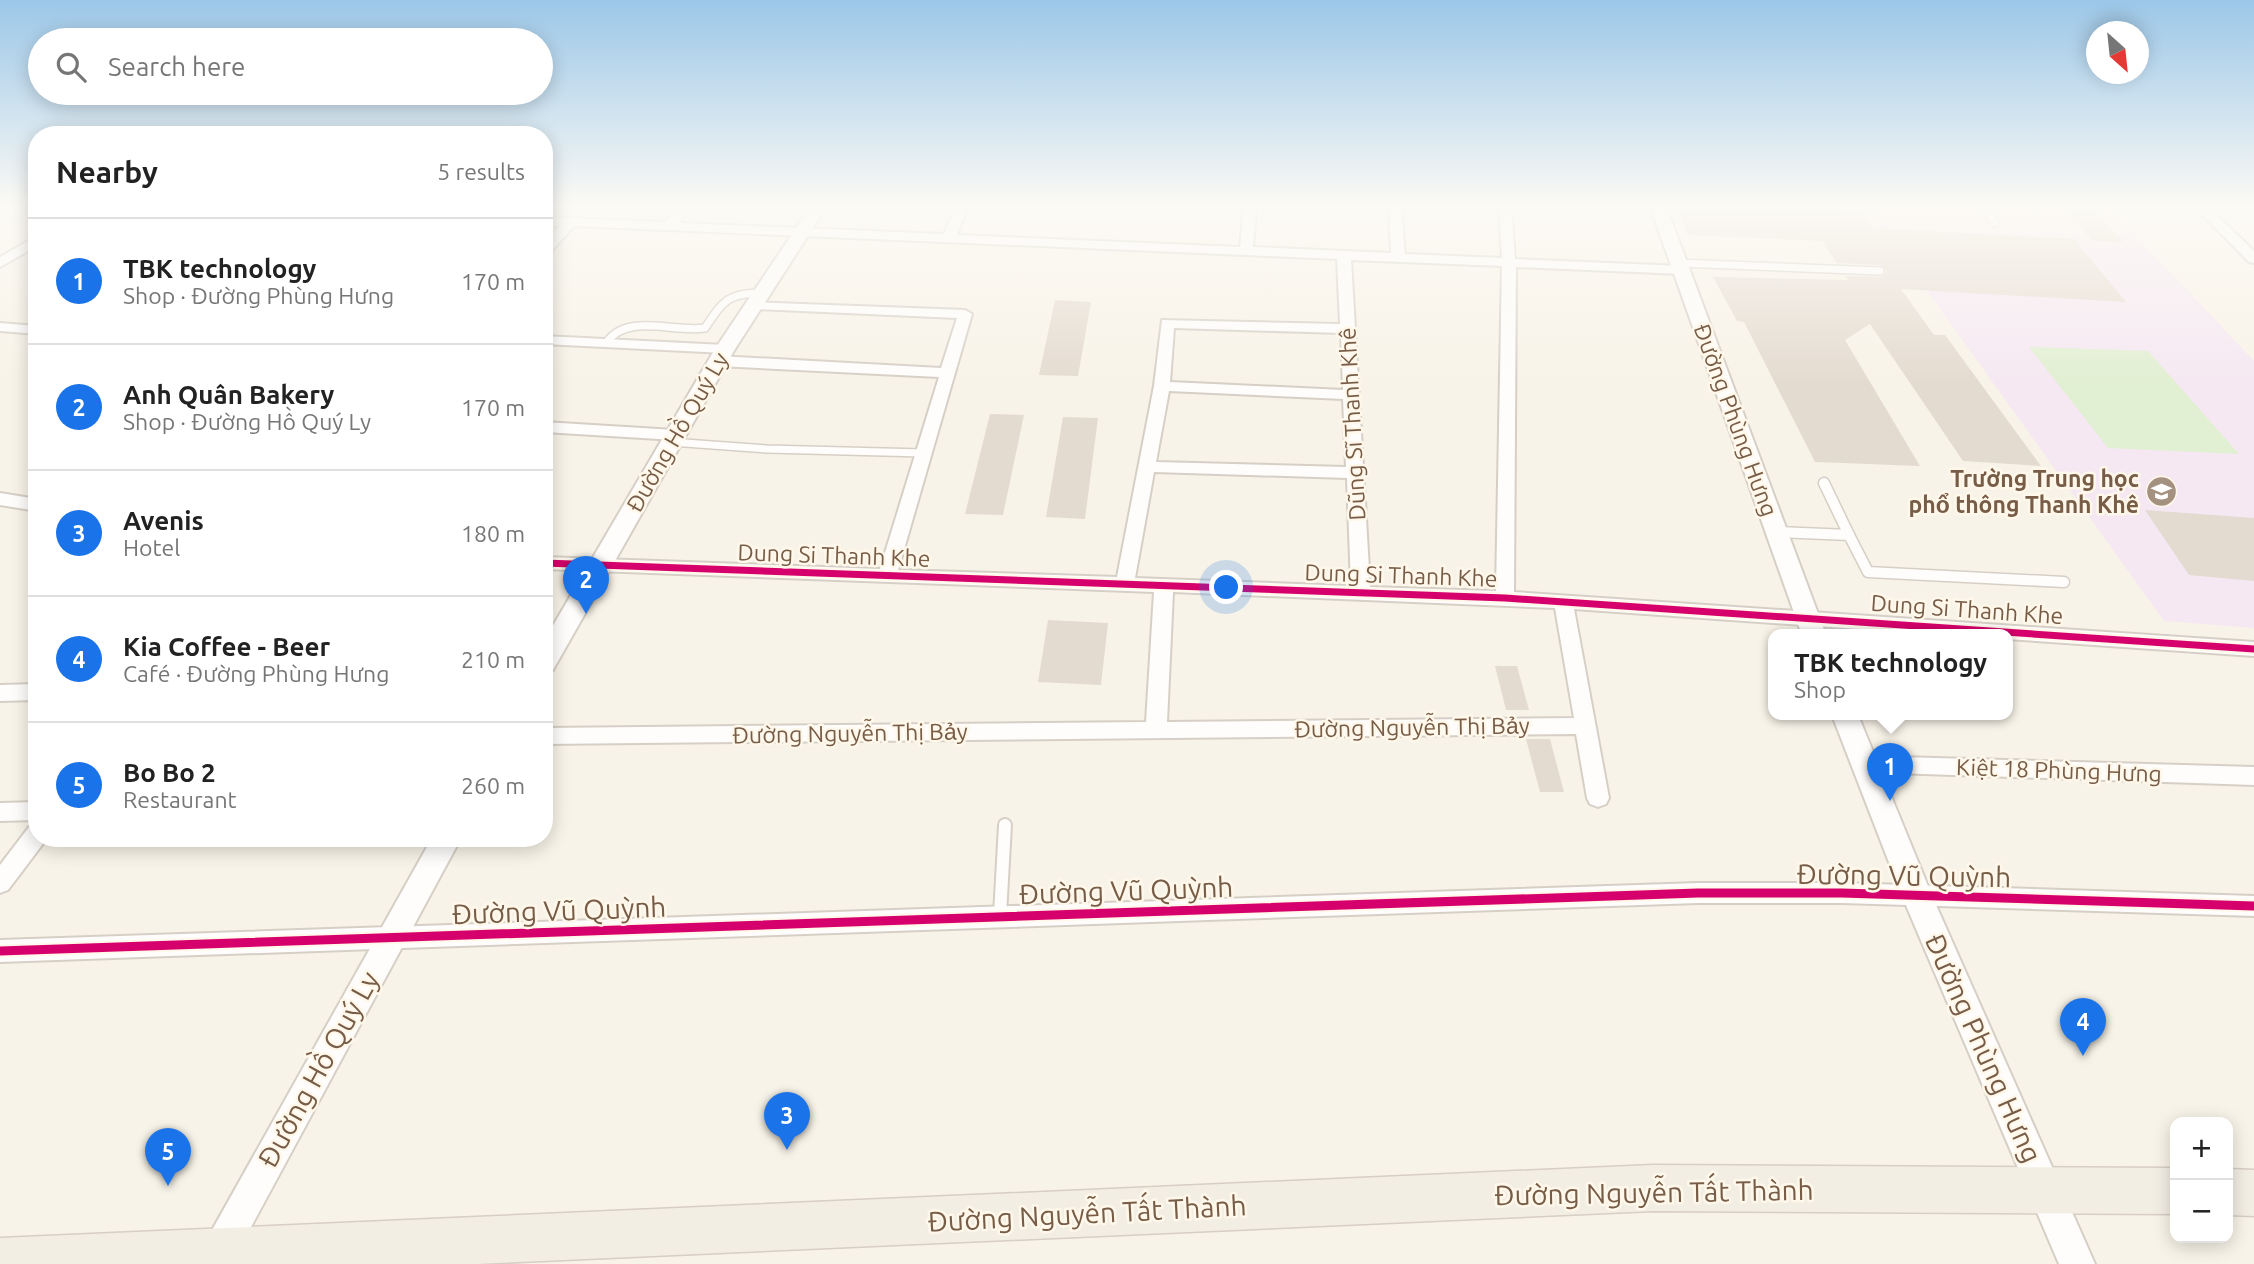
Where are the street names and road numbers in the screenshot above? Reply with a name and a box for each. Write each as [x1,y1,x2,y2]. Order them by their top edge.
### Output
street label: Đường Phùng Hưng [1690,320,1782,520]
street label: Dũng Sĩ Thanh Khê [1334,327,1370,521]
street label: Đường Hồ Quý Ly [619,347,733,516]
street label: Dung Si Thanh Khe [737,539,931,571]
street label: Dung Si Thanh Khe [1304,559,1498,591]
street label: Dung Si Thanh Khe [1870,590,2064,628]
street label: Đường Nguyễn Thị Bảy [1294,711,1530,742]
street label: Đường Nguyễn Thị Bảy [732,717,968,748]
street label: Kiệt 18 Phùng Hưng [1956,754,2162,786]
street label: Đường Vũ Quỳnh [1796,858,2012,892]
street label: Đường Vũ Quỳnh [1018,871,1234,909]
street label: Đường Vũ Quỳnh [451,891,667,929]
street label: Đường Phùng Hưng [1920,929,2048,1167]
street label: Đường Hồ Quý Ly [249,964,385,1172]
street label: Đường Nguyễn Tất Thành [1494,1171,1814,1210]
street label: Đường Nguyễn Tất Thành [927,1186,1247,1237]

